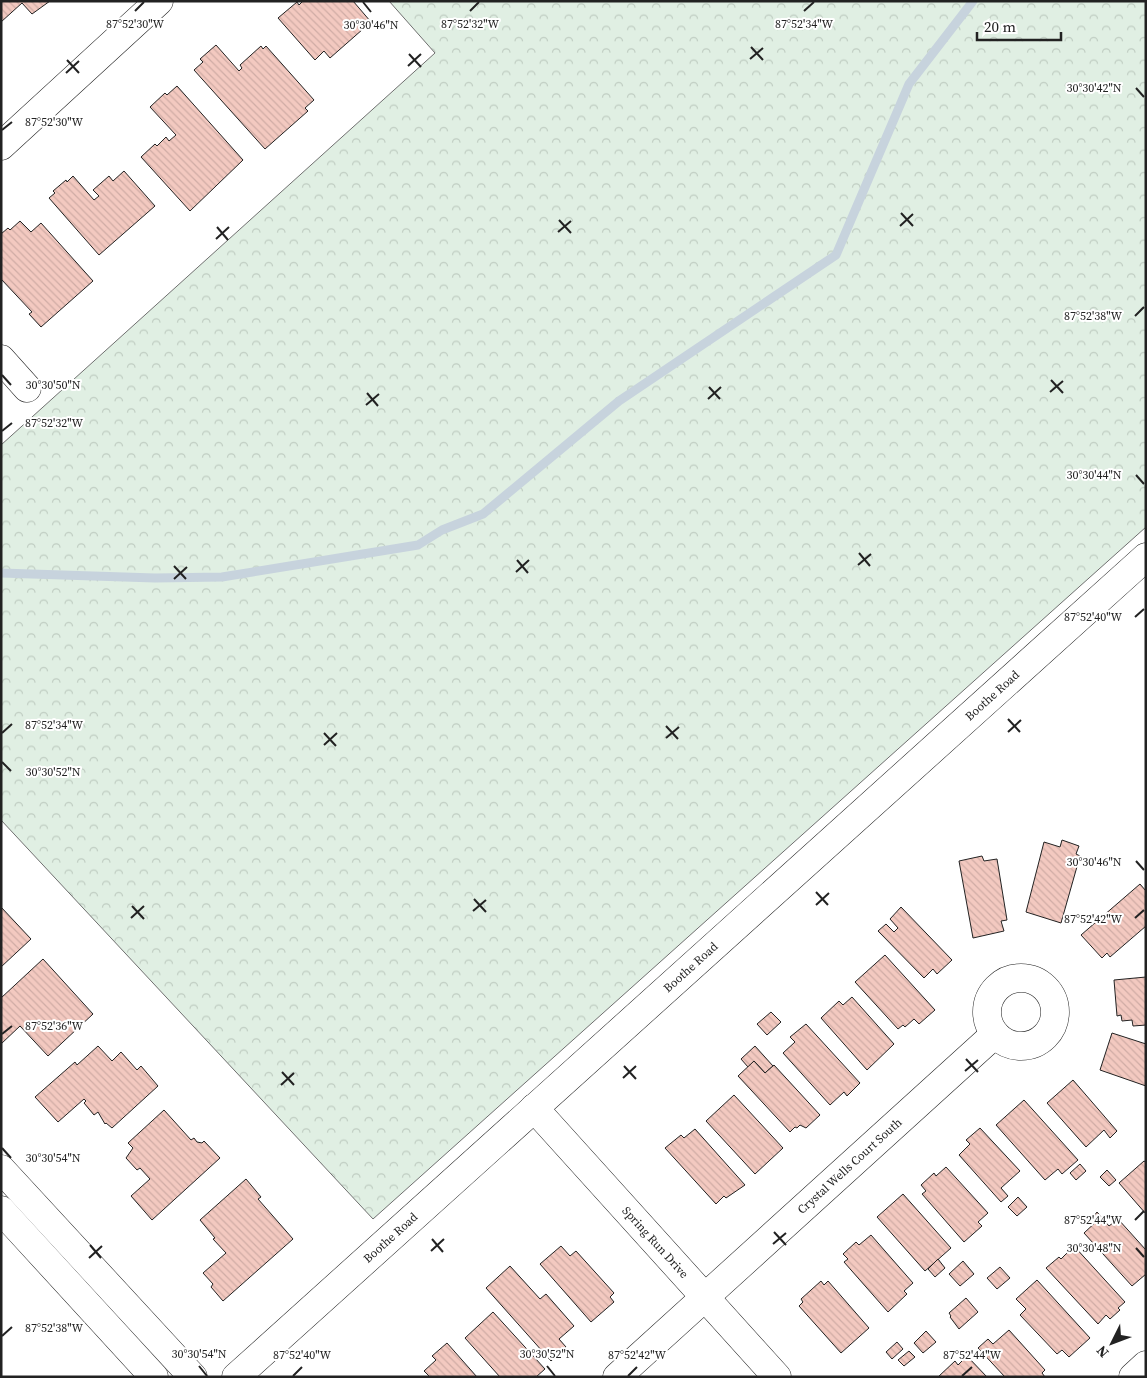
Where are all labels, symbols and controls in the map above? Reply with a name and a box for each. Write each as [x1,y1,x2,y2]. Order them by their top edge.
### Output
scale bar [977,10,1061,42]
text: 87°52'30"W [106,16,164,32]
text: 87°52'32"W [441,16,499,32]
text: 87°52'34"W [775,16,833,32]
text: 20 m [984,16,1016,37]
text: 30°30'46"N [343,17,399,33]
text: 30°30'42"N [1066,80,1122,96]
text: 87°52'30"W [25,114,83,130]
text: 87°52'38"W [1064,308,1122,324]
text: 30°30'50"N [25,377,81,393]
text: 87°52'32"W [25,415,83,431]
text: 30°30'44"N [1066,467,1122,483]
text: 87°52'40"W [1064,609,1122,625]
street label: Boothe Road [962,667,1023,724]
text: 87°52'34"W [25,717,83,733]
text: 30°30'52"N [25,764,81,780]
text: 30°30'46"N [1066,854,1122,870]
text: 87°52'42"W [1064,911,1122,927]
street label: Boothe Road [660,939,721,996]
text: 87°52'36"W [25,1018,83,1034]
street label: Crystal Wells Court South [794,1114,905,1218]
text: 30°30'54"N [25,1150,81,1166]
street label: Spring Run Drive [619,1203,692,1282]
street label: Boothe Road [360,1209,421,1266]
text: 87°52'44"W [1064,1212,1122,1228]
text: 30°30'48"N [1066,1240,1122,1256]
north arrow [1087,1318,1137,1368]
text: 87°52'38"W [25,1320,83,1336]
text: N [1091,1341,1113,1362]
text: 30°30'54"N [171,1346,227,1362]
text: 30°30'52"N [519,1346,575,1362]
text: 87°52'40"W [273,1347,331,1363]
text: 87°52'42"W [608,1347,666,1363]
text: 87°52'44"W [943,1347,1001,1363]

